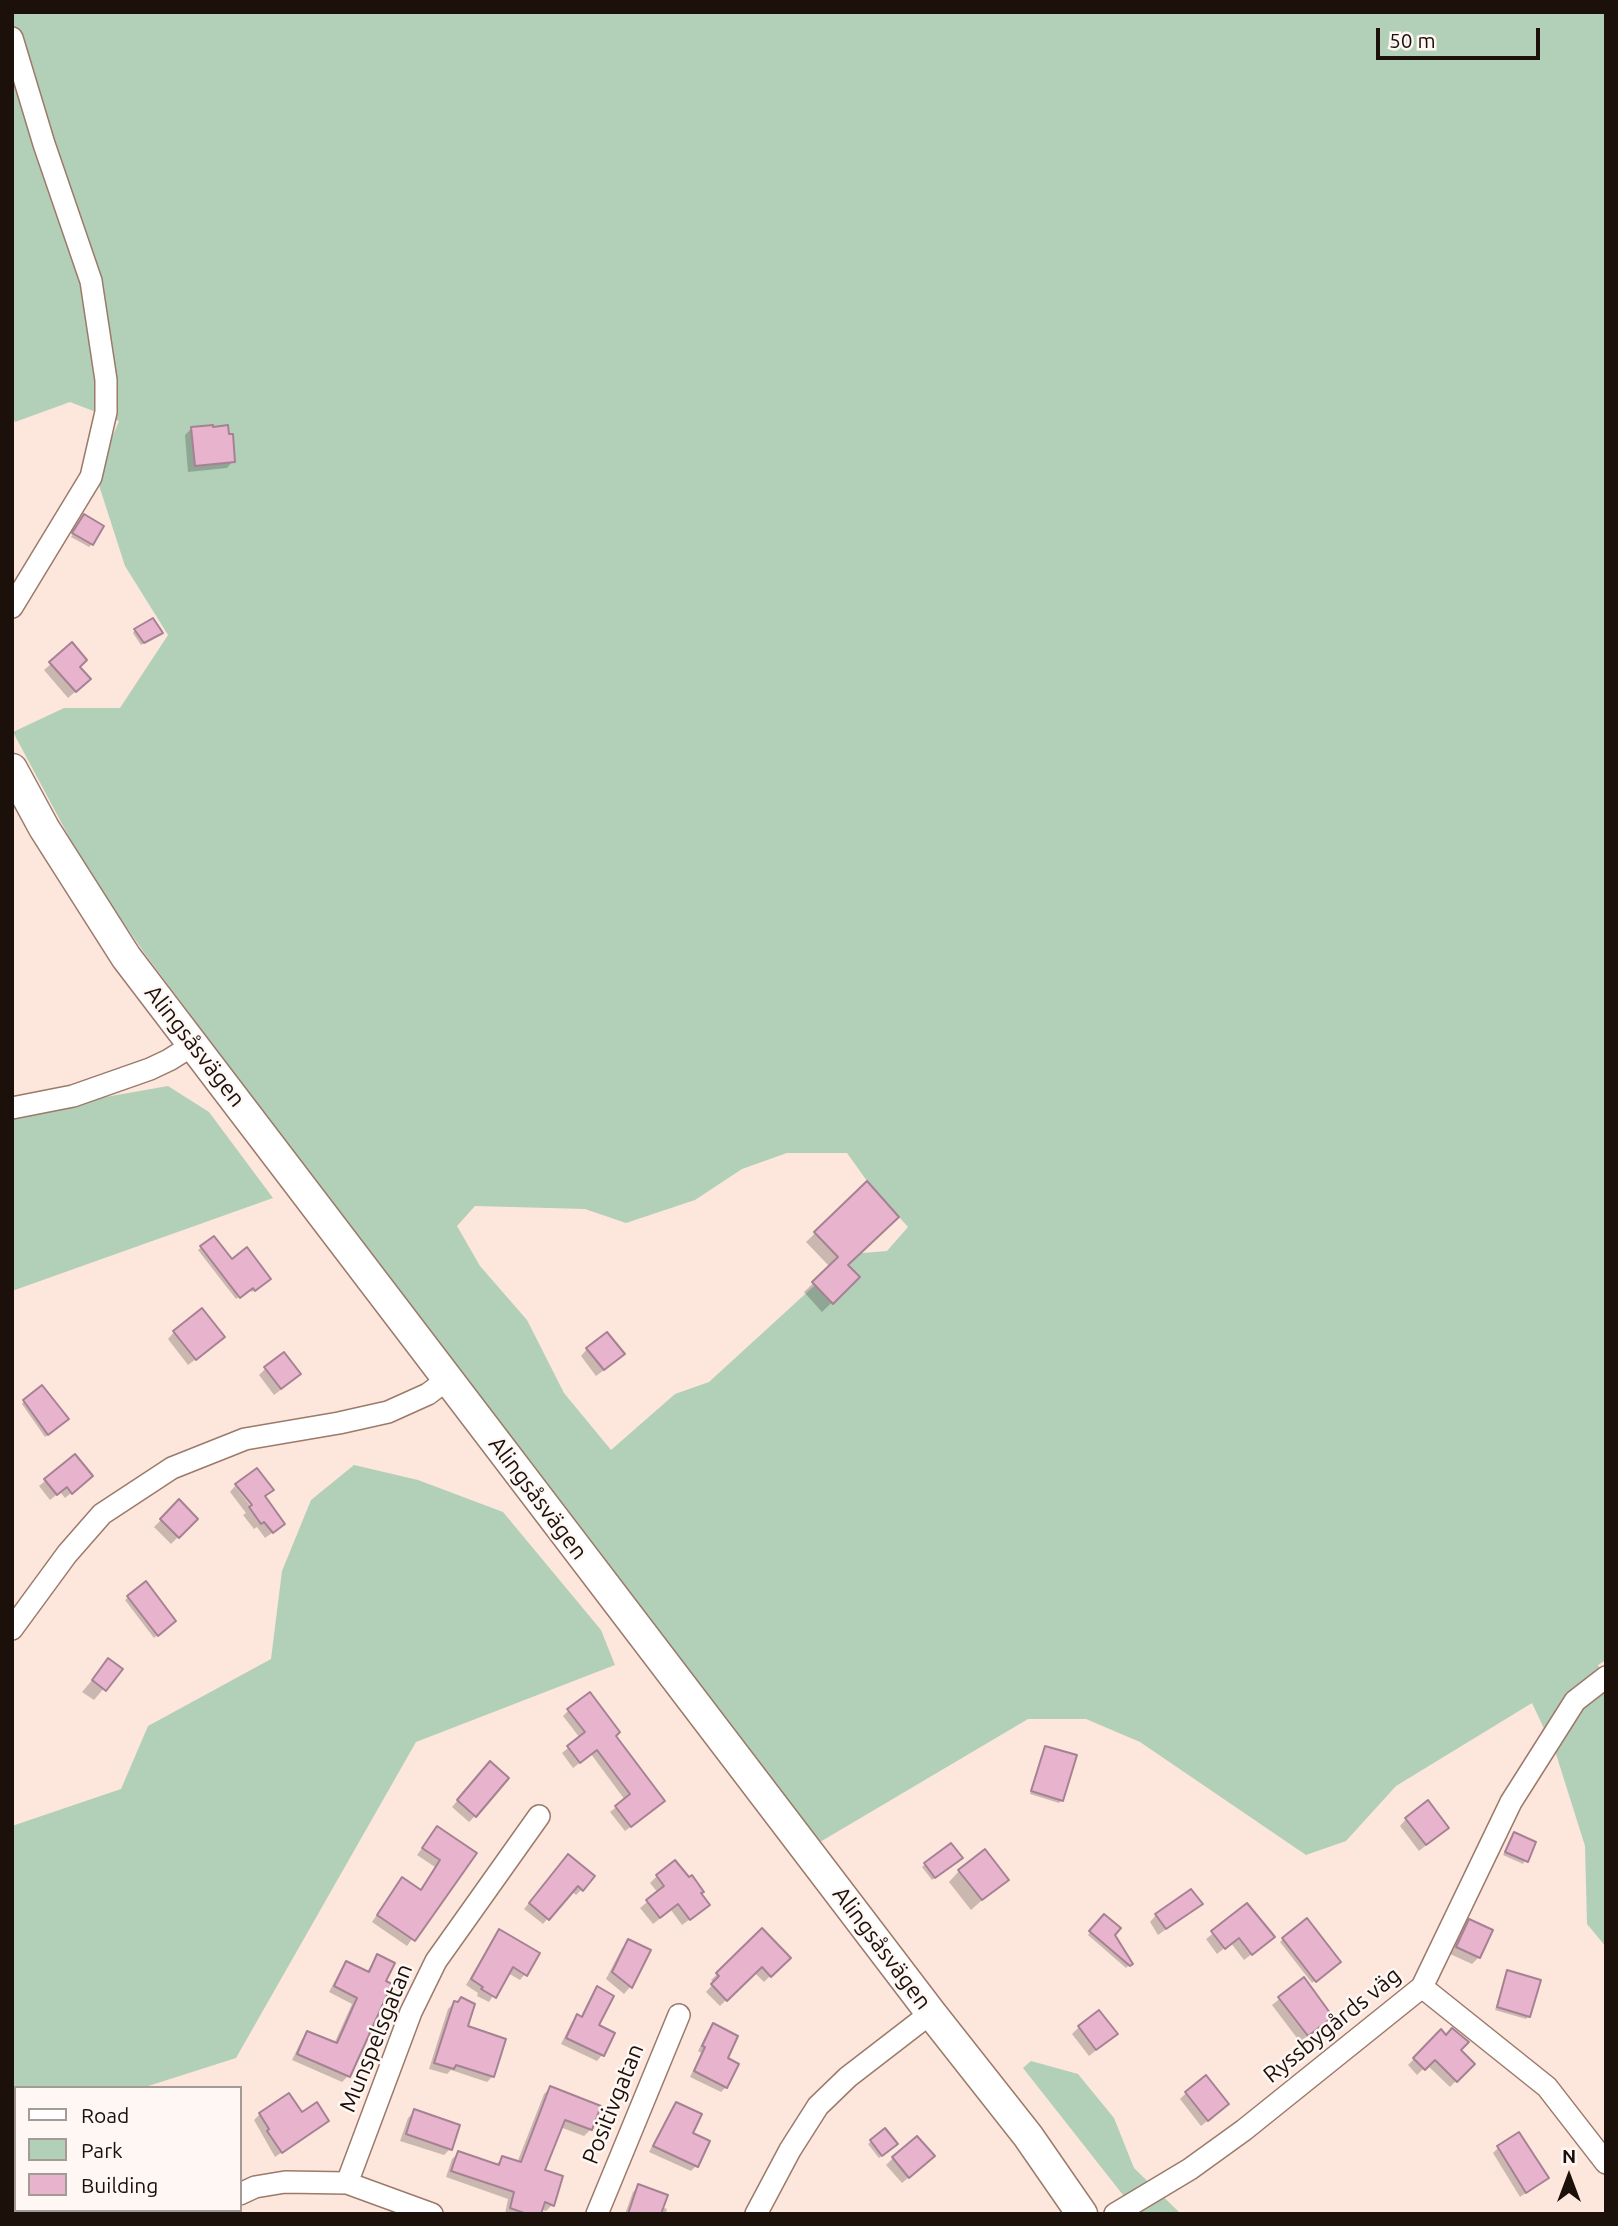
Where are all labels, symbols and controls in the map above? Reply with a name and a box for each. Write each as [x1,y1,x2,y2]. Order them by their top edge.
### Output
scale bar [1380,14,1544,58]
text: 50 m [1389,28,1436,52]
street label: Alingsåsvägen [139,980,251,1112]
street label: Alingsåsvägen [483,1431,593,1565]
street label: Alingsåsvägen [827,1881,937,2015]
street label: Munspelsgatan [334,1960,418,2116]
street label: Ryssbygårds väg [1258,1961,1406,2089]
street label: Positivgatan [576,2040,650,2168]
legend [14,2086,242,2212]
text: Road [81,2103,129,2127]
text: Park [81,2138,123,2162]
north arrow [1534,2142,1604,2212]
text: N [1562,2145,1576,2167]
text: Building [81,2173,158,2197]

